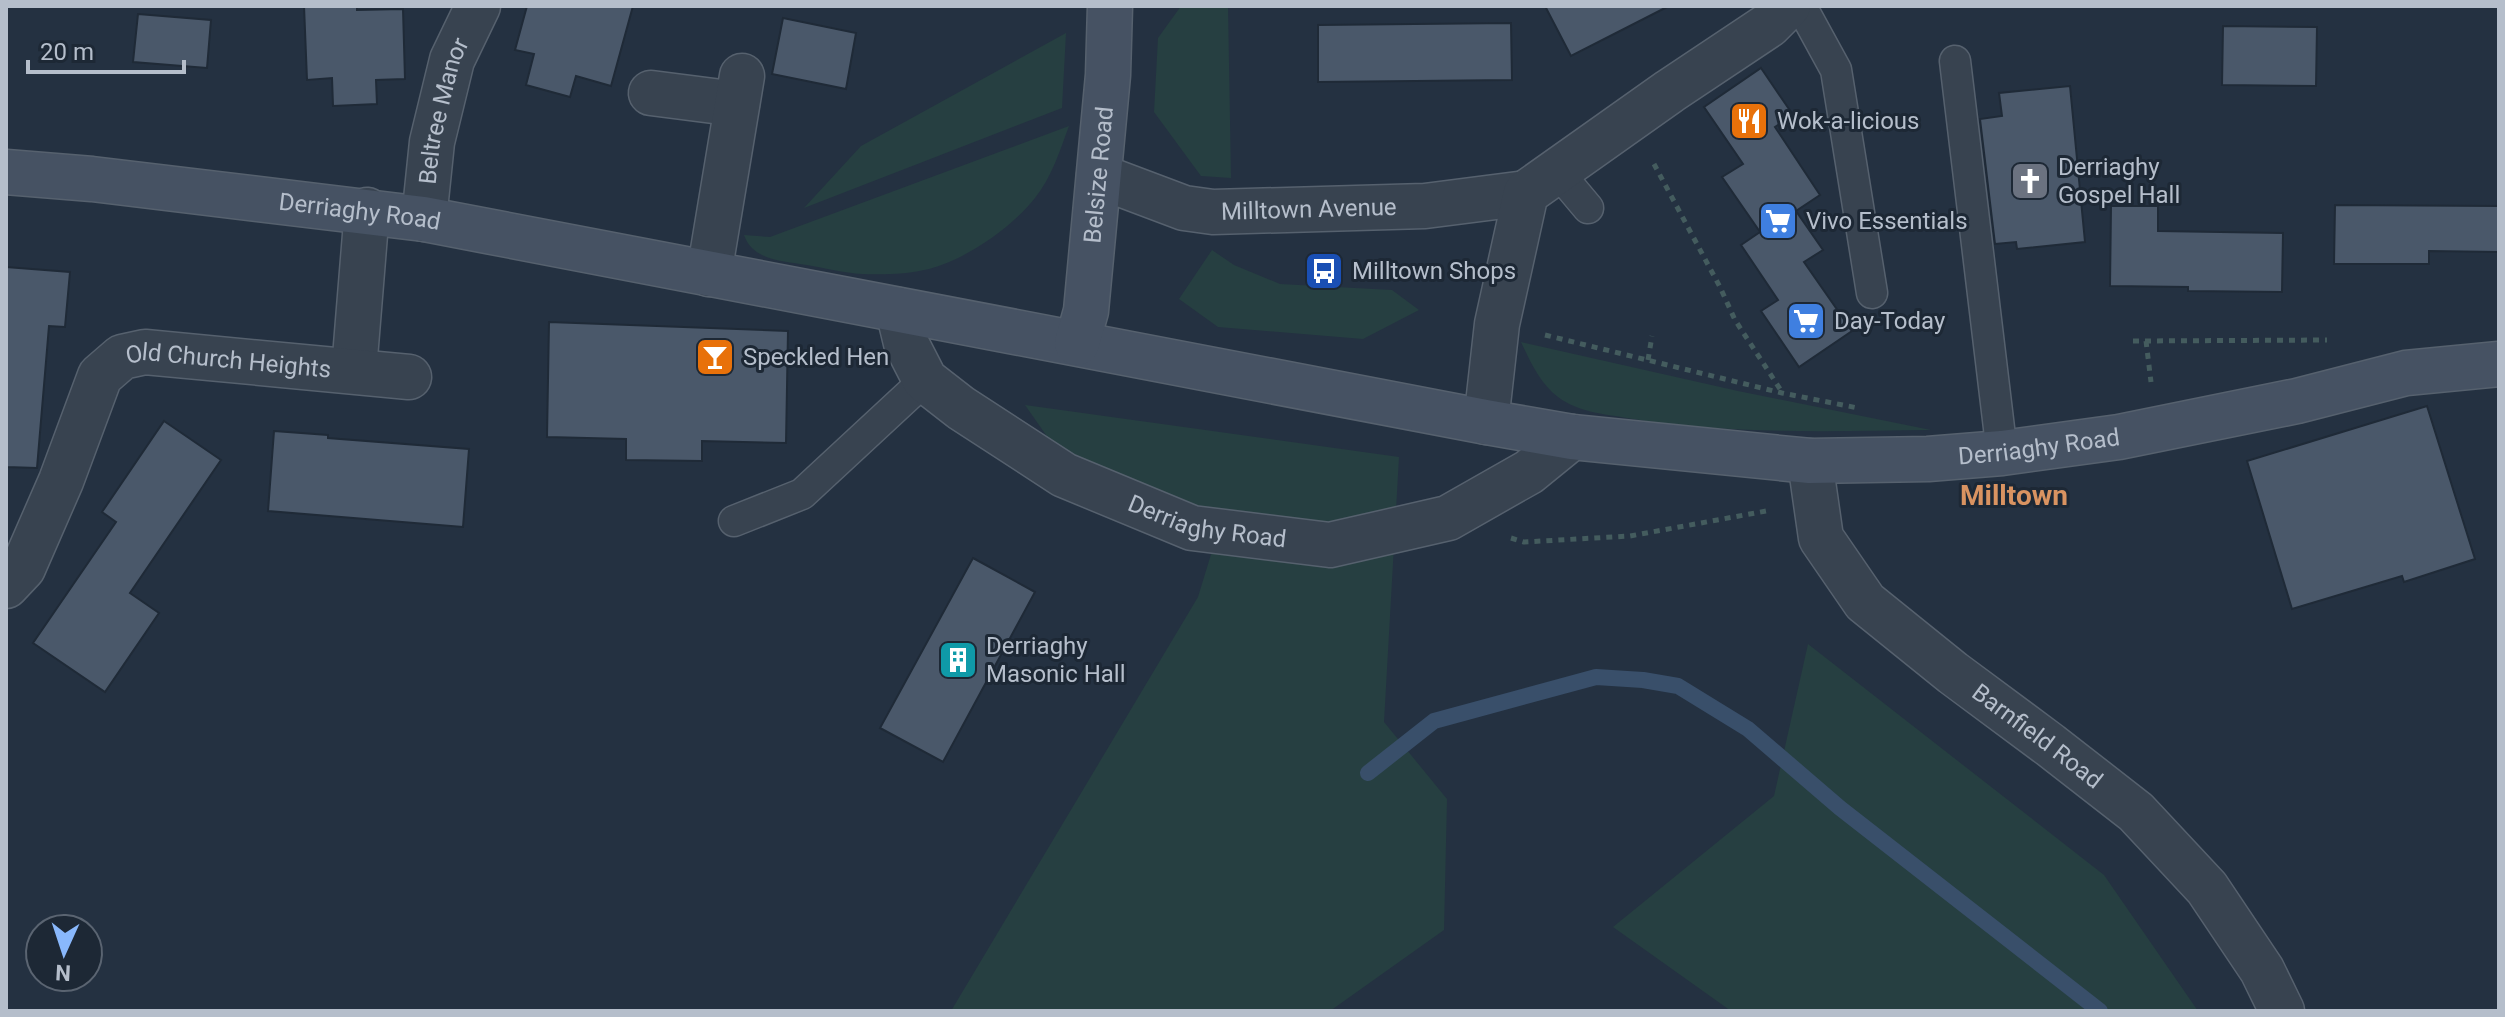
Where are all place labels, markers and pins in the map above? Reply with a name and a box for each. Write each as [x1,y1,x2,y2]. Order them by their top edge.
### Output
restaurant icon: Wok-a-licious [1728,100,1770,142]
place label: Wok-a-licious [1777,107,1919,135]
place label: Derriaghy Gospel Hall [2058,153,2180,209]
church icon: Derriaghy Gospel Hall [2009,160,2051,202]
supermarket icon: Vivo Essentials [1757,200,1799,242]
place label: Vivo Essentials [1806,207,1968,235]
bus stop icon: Milltown Shops [1303,250,1345,292]
place label: Milltown Shops [1352,257,1516,285]
supermarket icon: Day-Today [1785,300,1827,342]
place label: Day-Today [1834,307,1946,335]
bar icon: Speckled Hen [694,336,736,378]
place label: Speckled Hen [743,343,889,371]
place label: Derriaghy Masonic Hall [986,632,1126,688]
building icon: Derriaghy Masonic Hall [937,639,979,681]

